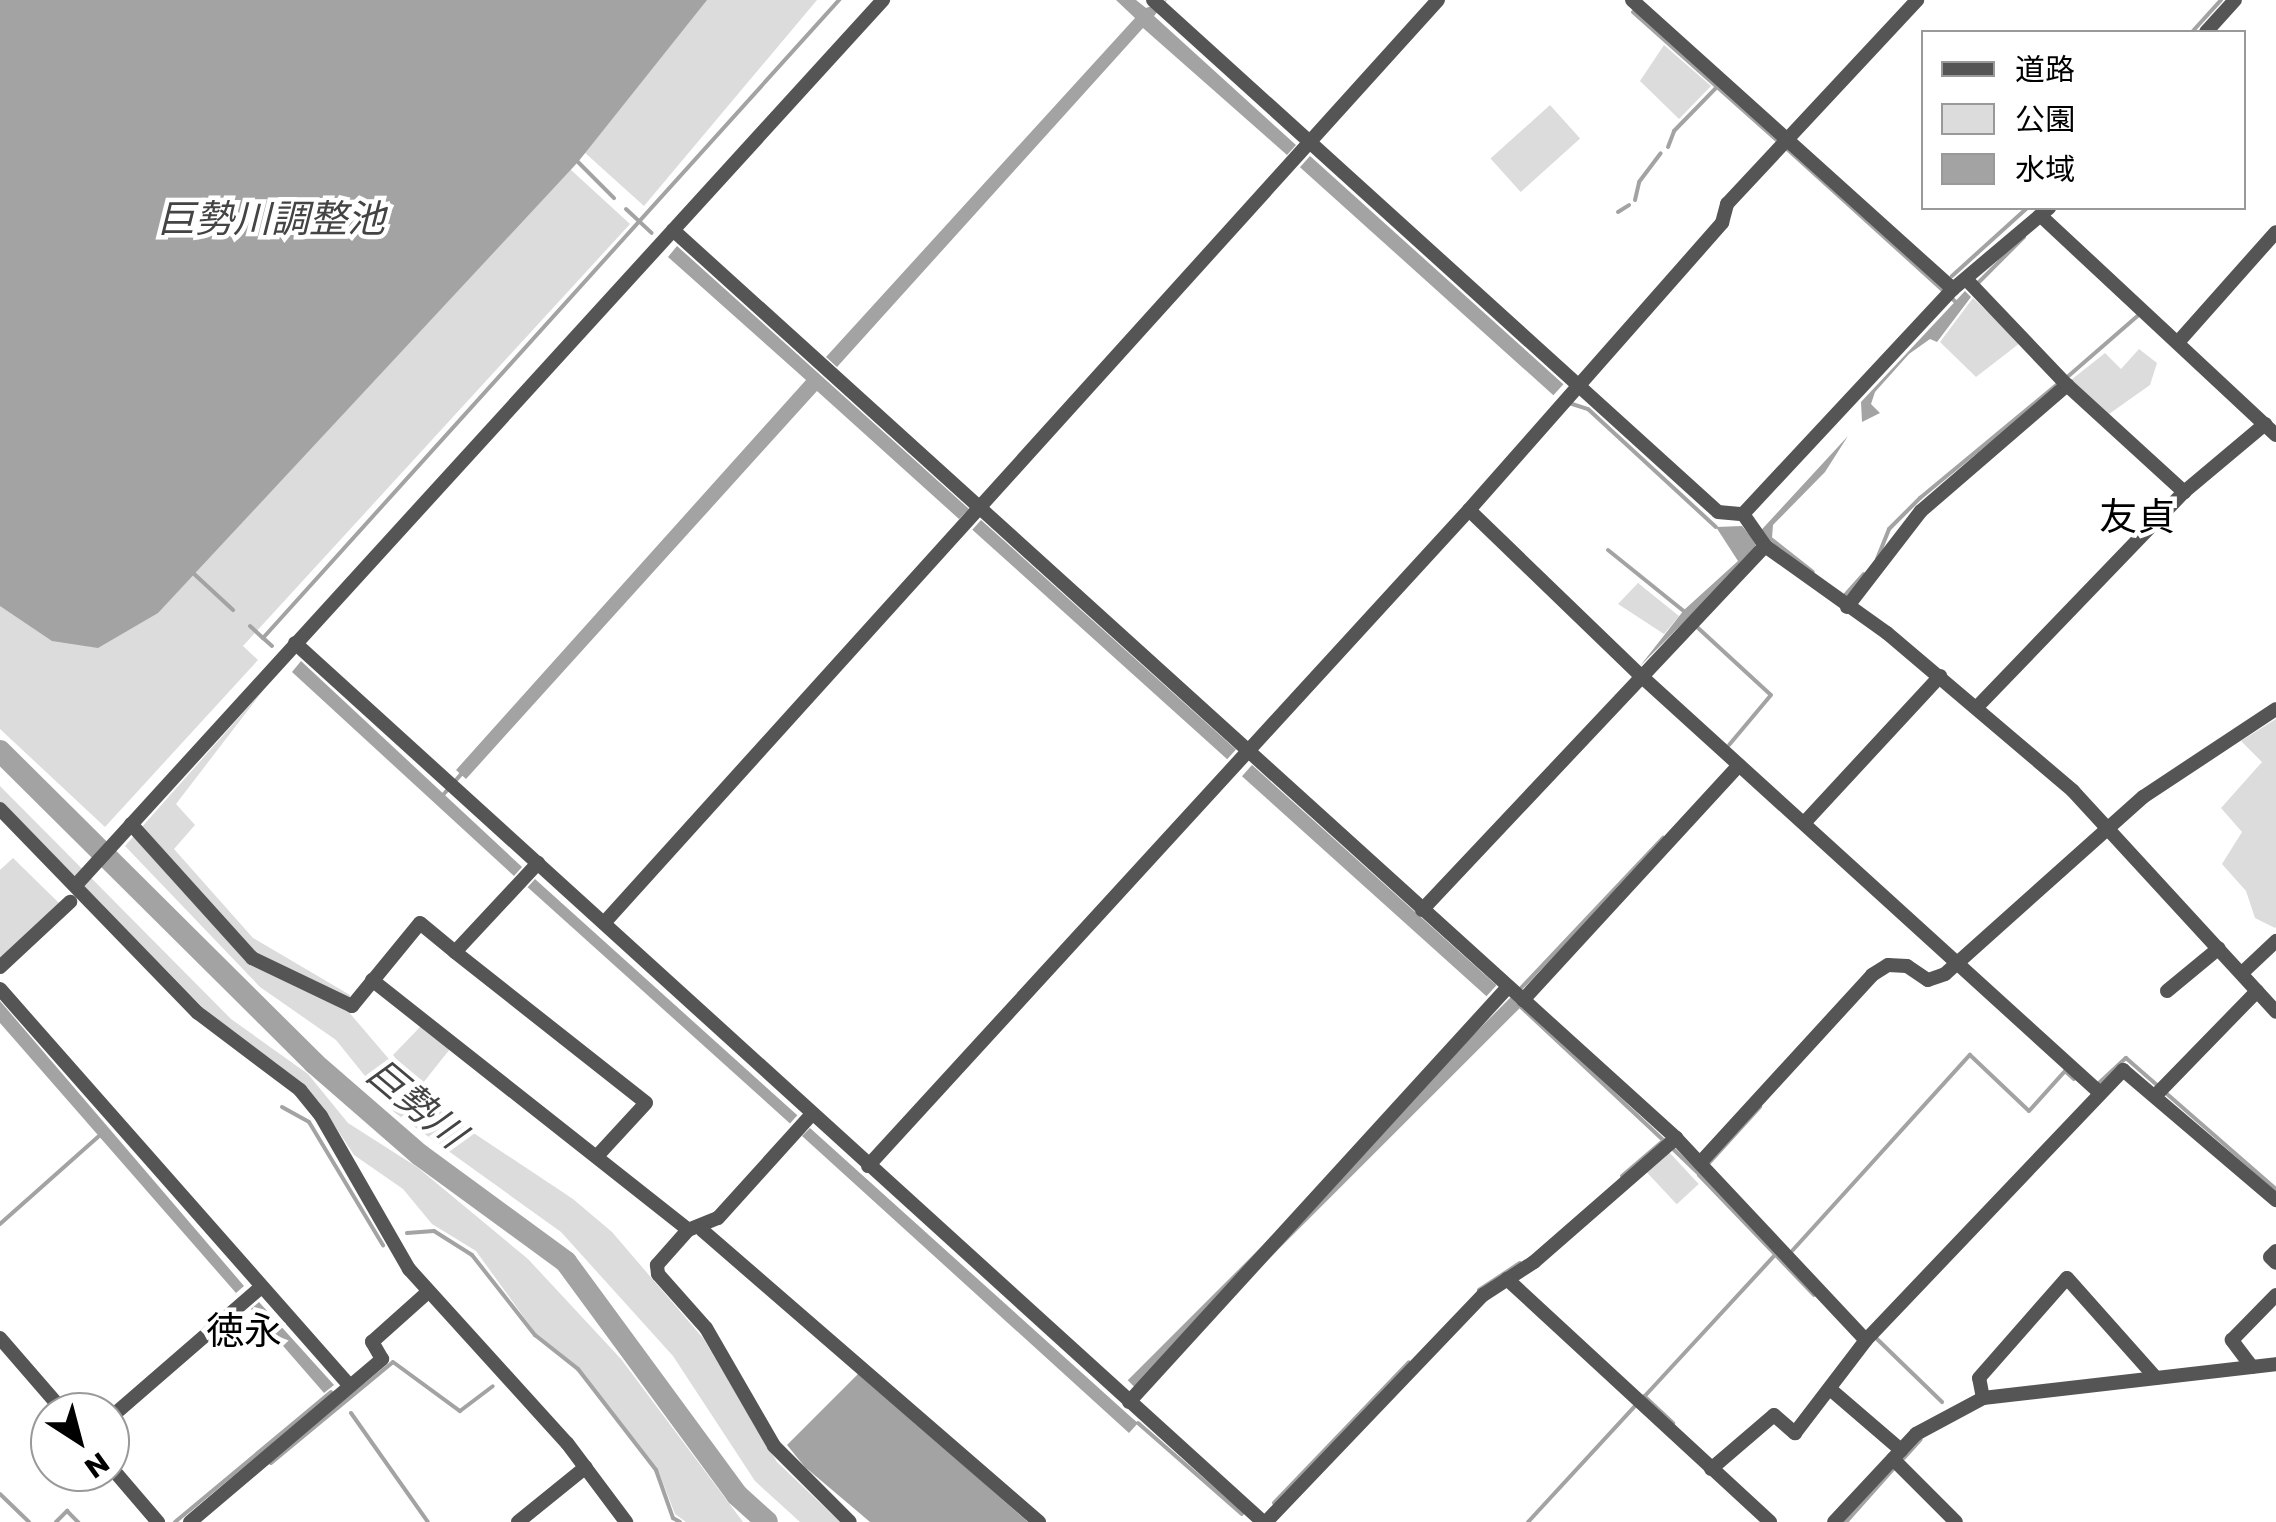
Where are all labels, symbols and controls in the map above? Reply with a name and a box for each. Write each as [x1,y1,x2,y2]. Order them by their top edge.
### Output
legend [1921,30,2246,210]
text: 道路 [2015,48,2075,91]
text: 公園 [2015,98,2075,141]
text: 水域 [2015,148,2075,191]
water label: 巨勢川調整池 [157,196,385,242]
district label: 友貞 [2099,494,2175,540]
water label: 巨勢川 [358,1049,474,1157]
district label: 徳永 [206,1308,282,1354]
north arrow [30,1392,130,1492]
text: N [77,1443,117,1487]

